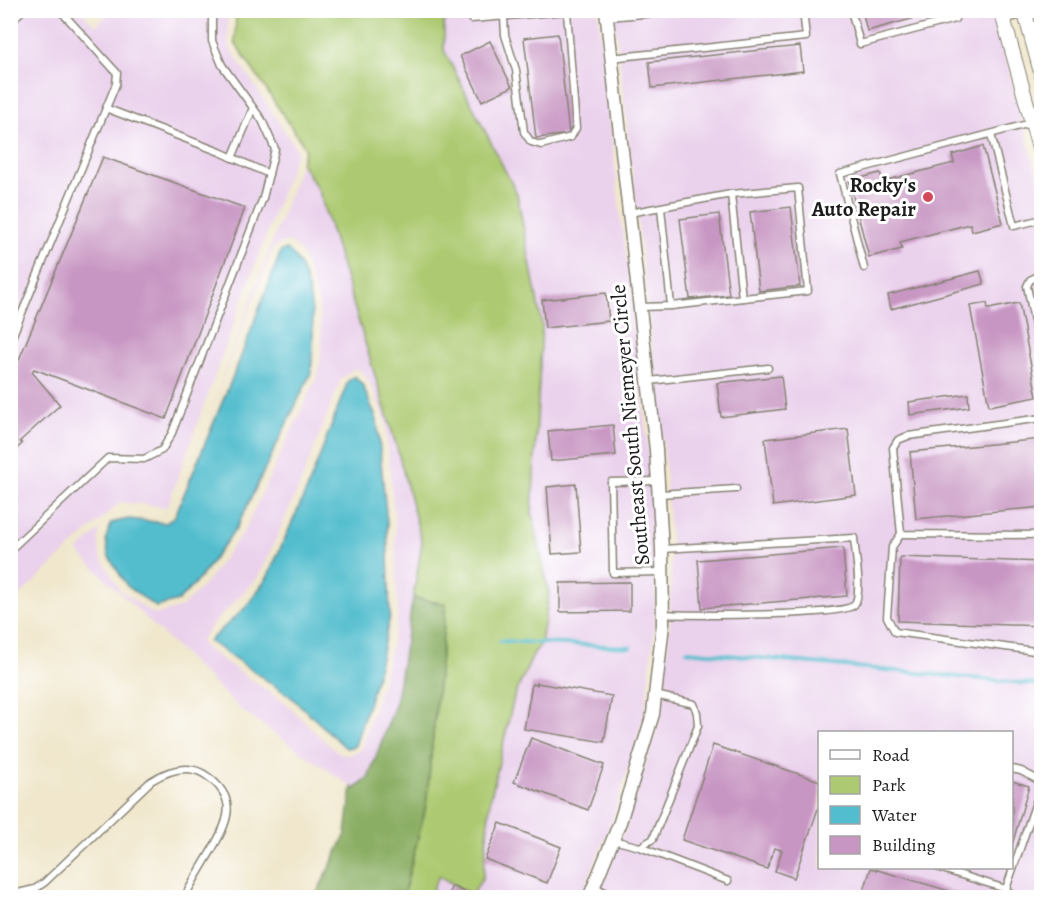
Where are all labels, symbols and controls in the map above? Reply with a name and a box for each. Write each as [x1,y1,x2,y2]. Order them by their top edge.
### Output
place label: Rocky's Auto Repair [811,171,916,223]
marker: Rocky's Auto Repair [921,190,935,204]
street label: Southeast South Niemeyer Circle [604,283,656,567]
legend [818,731,1013,869]
text: Road [872,743,910,767]
text: Park [872,773,906,797]
text: Water [871,803,917,827]
text: Building [872,833,936,857]

